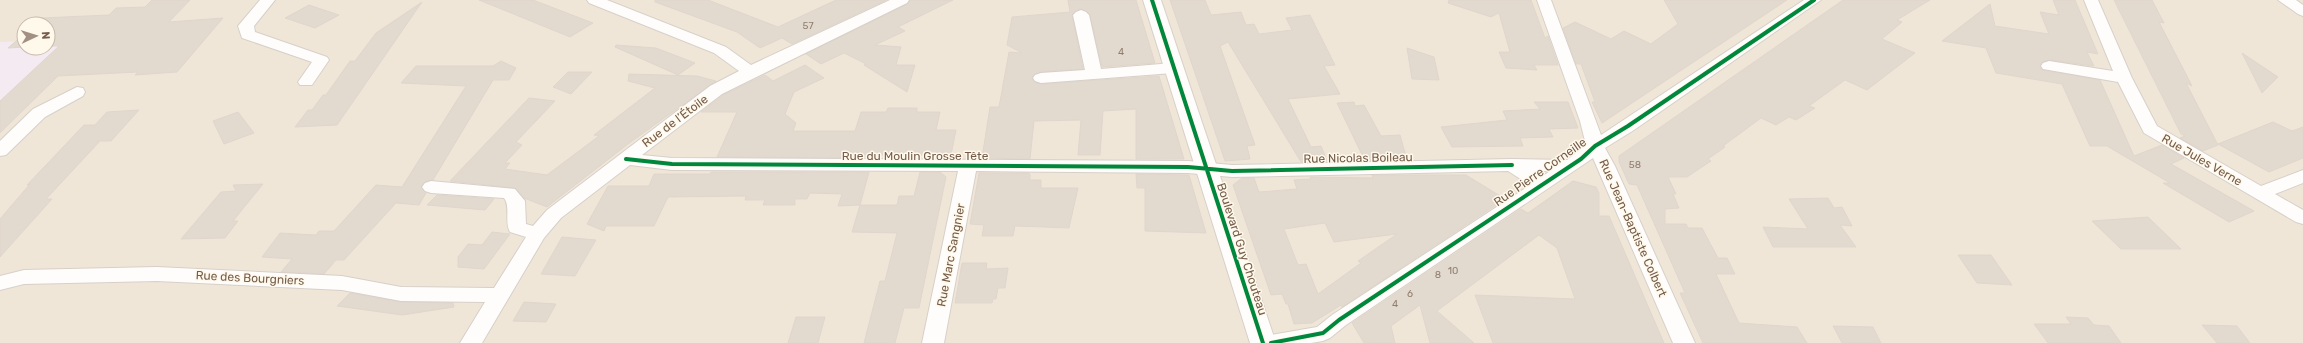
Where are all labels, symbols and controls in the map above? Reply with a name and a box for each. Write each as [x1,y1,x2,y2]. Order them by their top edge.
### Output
north arrow [16,16,56,56]
house number: 57 [802,20,814,32]
text: N [39,31,52,40]
house number: 4 [1118,46,1124,58]
street label: Rue de l’Étoile [639,92,711,150]
street label: Rue Jules Verne [2159,131,2245,189]
street label: Rue Pierre Corneille [1491,135,1589,209]
street label: Rue du Moulin Grosse Tête [842,149,989,163]
street label: Rue Nicolas Boileau [1303,150,1413,166]
street label: Rue Jean-Baptiste Colbert [1596,157,1670,299]
house number: 58 [1629,159,1641,171]
street label: Boulevard Guy Chouteau [1214,181,1270,317]
street label: Rue Marc Sangnier [934,202,968,308]
house number: 10 [1448,265,1458,277]
street label: Rue des Bourgniers [195,268,305,288]
house number: 8 [1435,269,1441,281]
house number: 6 [1407,288,1413,300]
house number: 4 [1392,298,1398,310]

